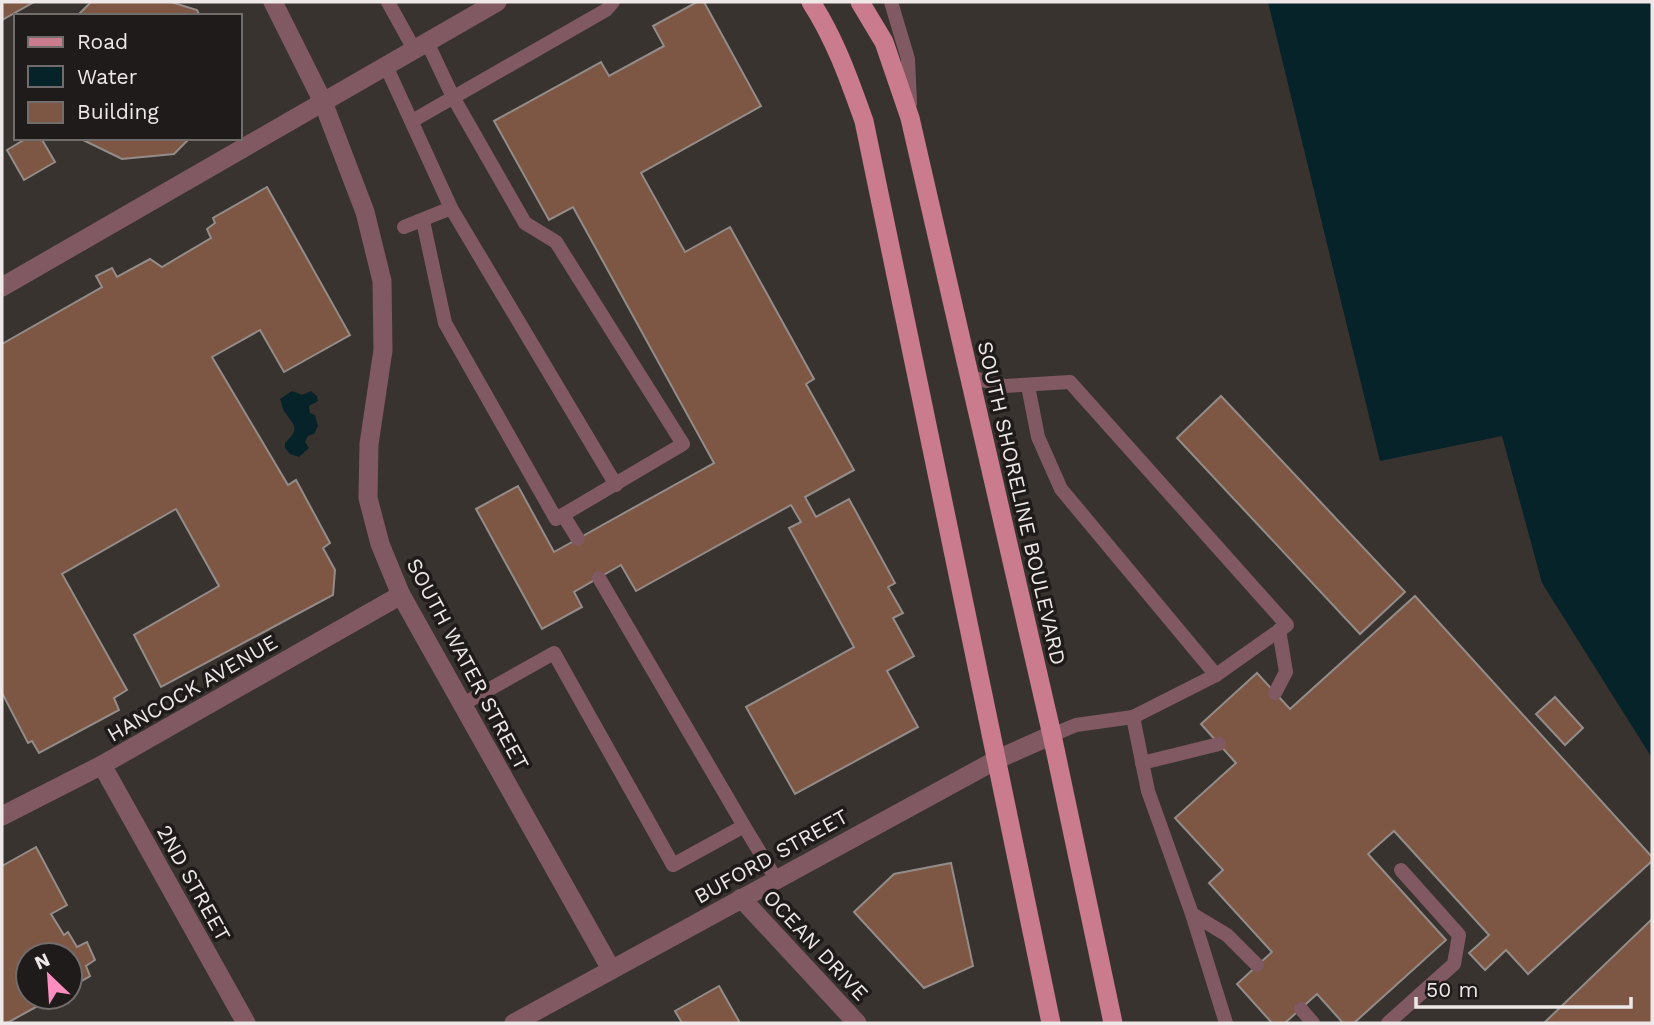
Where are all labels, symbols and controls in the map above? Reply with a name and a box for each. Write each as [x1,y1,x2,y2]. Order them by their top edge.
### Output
legend [14,14,242,140]
text: Road [77,29,128,54]
text: Water [77,64,138,89]
text: Building [77,99,159,124]
street label: SOUTH SHORELINE BOULEVARD [973,339,1071,667]
street label: SOUTH WATER STREET [401,554,535,774]
street label: HANCOCK AVENUE [102,629,282,747]
street label: BUFORD STREET [690,803,853,909]
street label: 2ND STREET [152,821,236,946]
street label: OCEAN DRIVE [758,884,874,1006]
north arrow [14,941,84,1011]
text: N [31,948,53,974]
scale bar [1416,965,1631,1009]
text: 50 m [1426,977,1478,1002]

